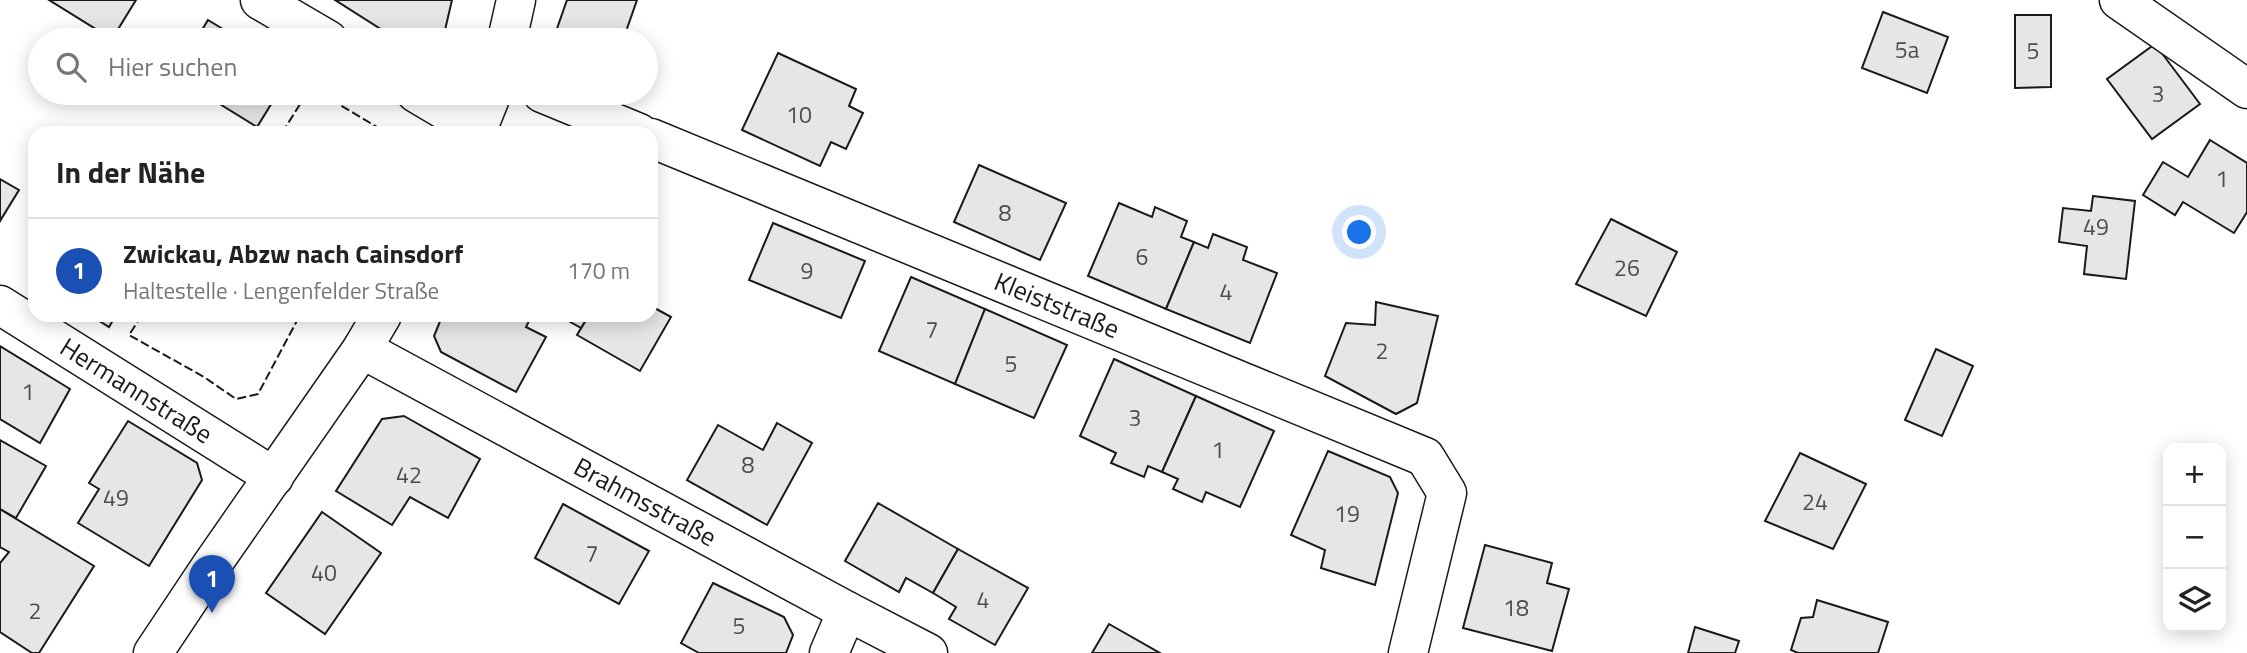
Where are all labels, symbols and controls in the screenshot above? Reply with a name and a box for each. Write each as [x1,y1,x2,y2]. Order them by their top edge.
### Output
search box [28,28,658,105]
house number: 5a [1895,32,1920,67]
house number: 5 [2027,33,2039,68]
text: Hier suchen [108,47,237,86]
icon: search [52,48,90,86]
house number: 3 [2152,76,2164,111]
house number: 10 [786,97,812,132]
text: In der Nähe [56,149,205,195]
house number: 1 [2216,161,2228,196]
house number: 8 [999,195,1012,230]
house number: 49 [2083,209,2109,244]
your location [1342,215,1376,249]
text: Zwickau, Abzw nach Cainsdorf [123,234,463,273]
house number: 6 [1136,239,1148,274]
house number: 26 [1614,250,1640,285]
text: 1 [73,253,85,288]
text: 170 m [567,253,630,288]
house number: 9 [801,253,813,288]
street label: Kleiststraße [989,262,1126,348]
text: Haltestelle · Lengenfelder Straße [123,273,439,308]
house number: 4 [1220,274,1232,309]
house number: 7 [926,312,938,347]
street label: Hermannstraße [53,328,221,453]
house number: 2 [1376,333,1388,368]
house number: 5 [1005,346,1017,381]
house number: 1 [22,374,34,409]
house number: 3 [1129,400,1141,435]
house number: 1 [1212,432,1224,467]
map controls [2163,443,2226,632]
button: + [2163,443,2226,506]
street label: Brahmsstraße [567,447,724,556]
house number: 8 [742,447,755,482]
house number: 42 [396,457,422,492]
house number: 49 [103,480,129,515]
house number: 24 [1802,484,1828,519]
house number: 19 [1334,496,1360,531]
button: − [2163,506,2226,569]
house number: 7 [586,536,598,571]
pin: 1 [189,555,235,613]
house number: 40 [311,555,337,590]
button: layers [2163,569,2226,632]
house number: 4 [977,582,989,617]
house number: 18 [1503,590,1529,625]
house number: 2 [29,593,41,628]
house number: 5 [733,608,745,643]

